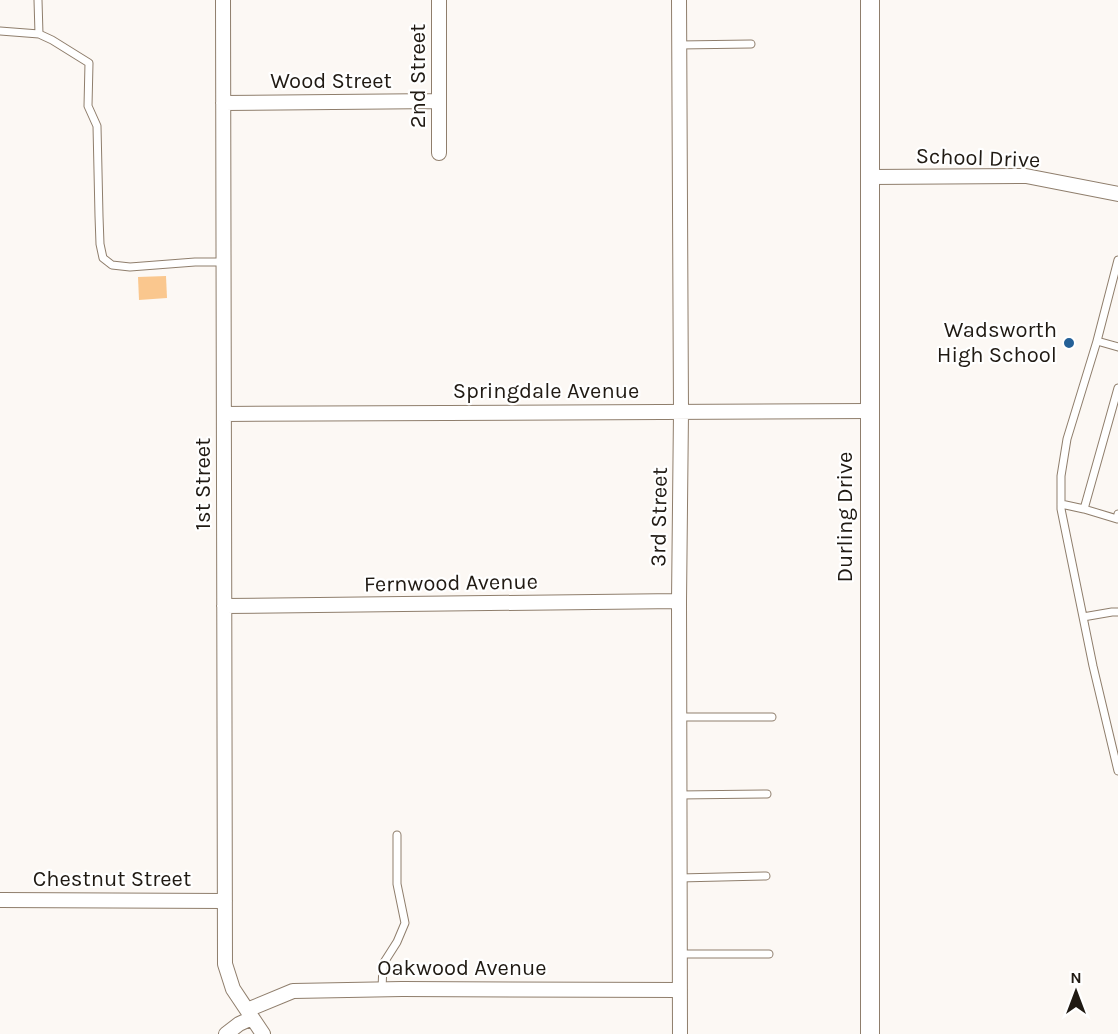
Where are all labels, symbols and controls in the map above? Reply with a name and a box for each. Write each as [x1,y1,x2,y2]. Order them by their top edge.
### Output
street label: 2nd Street [405,24,431,128]
street label: Wood Street [270,68,392,94]
street label: School Drive [915,143,1041,173]
place label: Wadsworth High School [937,317,1057,368]
marker: Wadsworth High School [1062,336,1076,350]
street label: Springdale Avenue [453,378,639,404]
street label: 1st Street [190,438,216,530]
street label: Durling Drive [832,452,858,582]
street label: 3rd Street [645,467,673,567]
street label: Fernwood Avenue [364,568,538,598]
street label: Chestnut Street [33,866,191,892]
street label: Oakwood Avenue [377,955,547,981]
north arrow [1046,962,1106,1022]
text: N [1070,968,1082,987]

